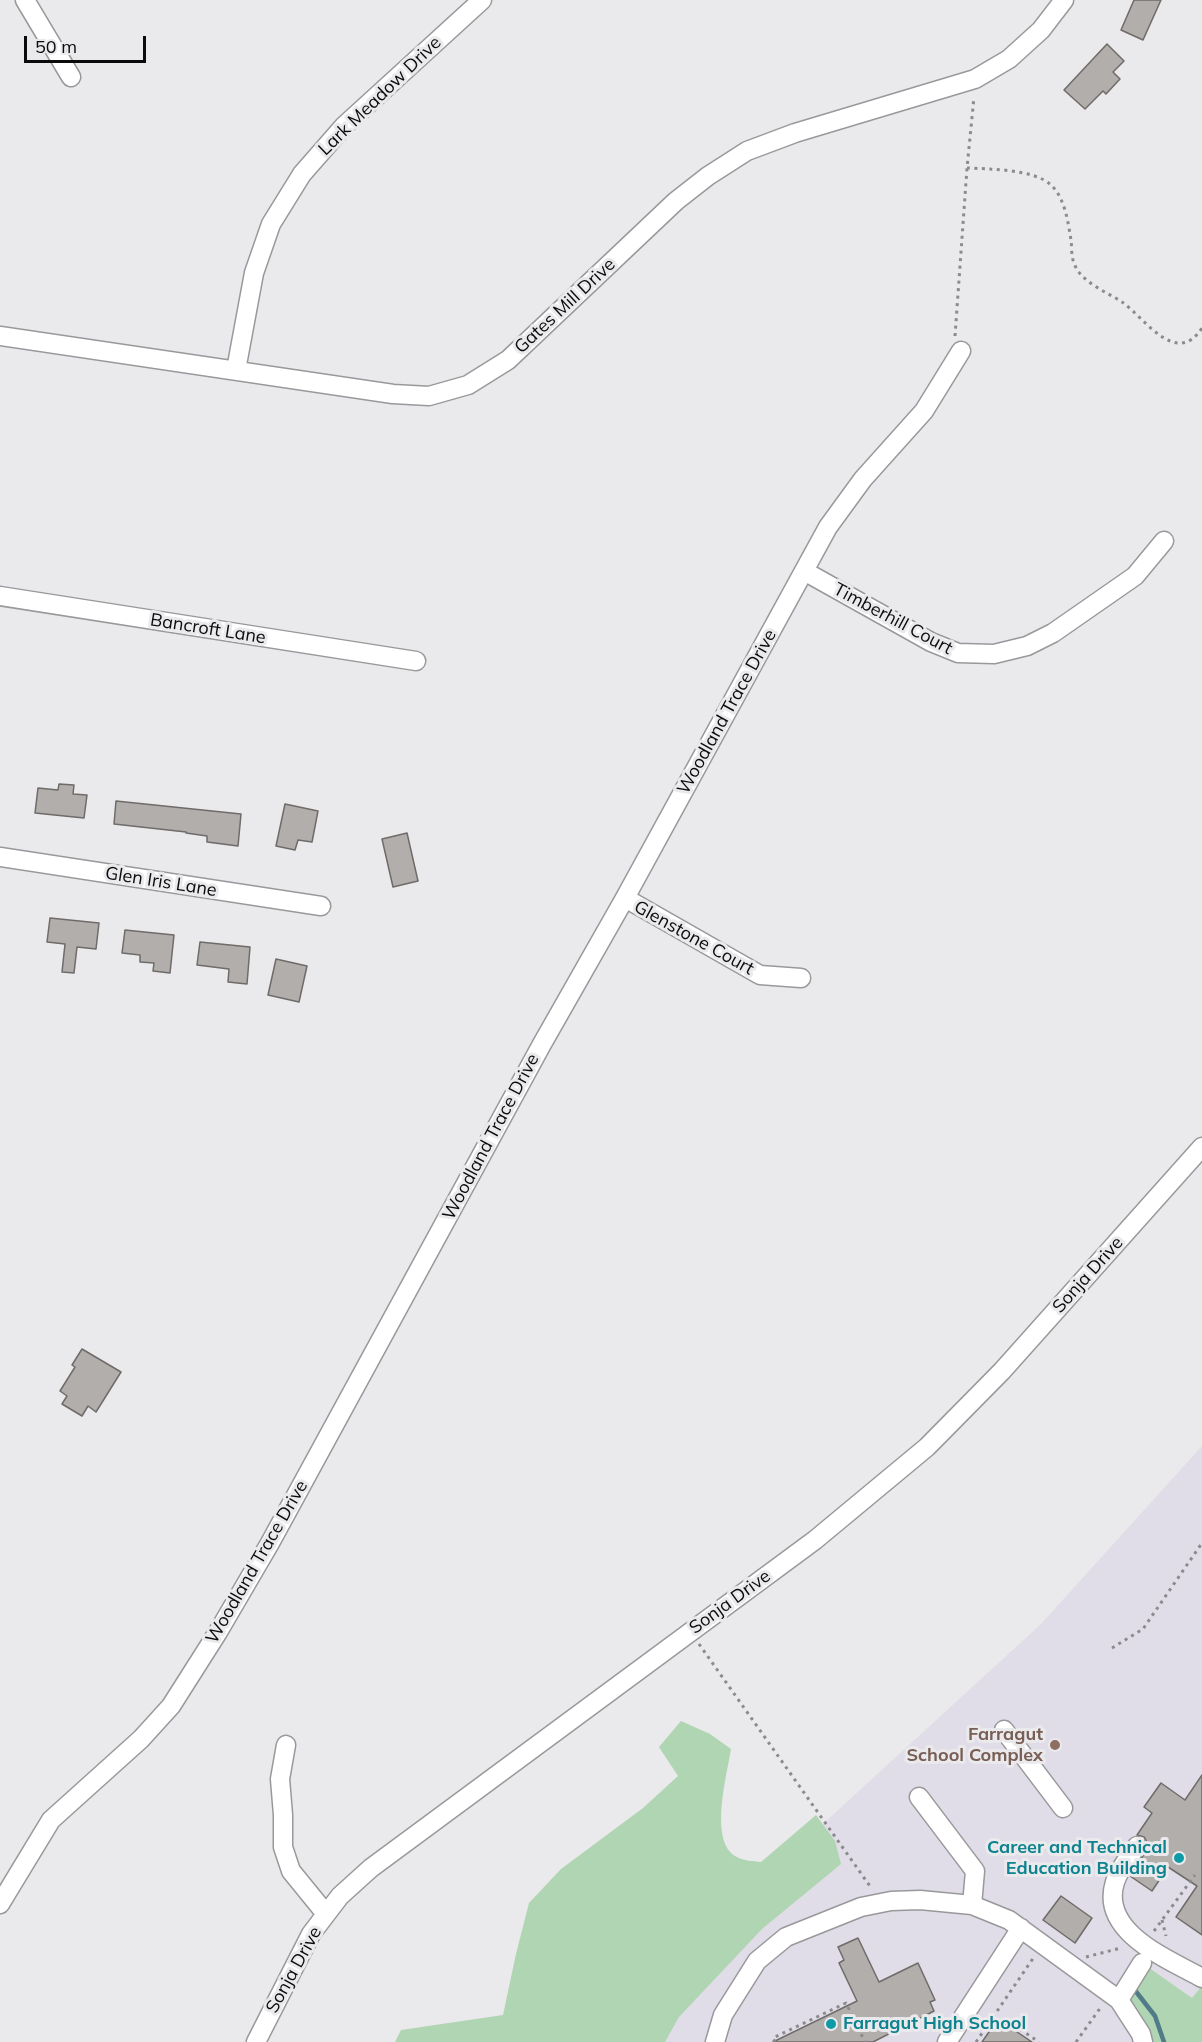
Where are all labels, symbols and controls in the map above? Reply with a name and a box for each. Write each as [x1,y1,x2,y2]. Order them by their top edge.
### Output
scale bar [27,24,148,62]
street label: Lark Meadow Drive [314,32,446,160]
text: 50 m [35,35,77,58]
street label: Gates Mill Drive [510,254,620,358]
street label: Timberhill Court [830,579,956,659]
street label: Bancroft Lane [149,609,267,649]
street label: Woodland Trace Drive [673,626,781,798]
street label: Glen Iris Lane [104,863,218,901]
street label: Glenstone Court [630,896,758,980]
street label: Woodland Trace Drive [438,1050,544,1224]
street label: Sonja Drive [1048,1232,1128,1318]
street label: Woodland Trace Drive [201,1477,313,1647]
street label: Sonja Drive [685,1565,775,1639]
place label: Farragut School Complex [906,1724,1043,1766]
marker: Farragut School Complex [1048,1738,1062,1752]
place label: Career and Technical Education Building [987,1837,1167,1880]
marker: Career and Technical Education Building [1172,1851,1186,1865]
street label: Sonja Drive [261,1923,327,2017]
place label: Farragut High School [843,2013,1026,2035]
marker: Farragut High School [824,2017,838,2031]

